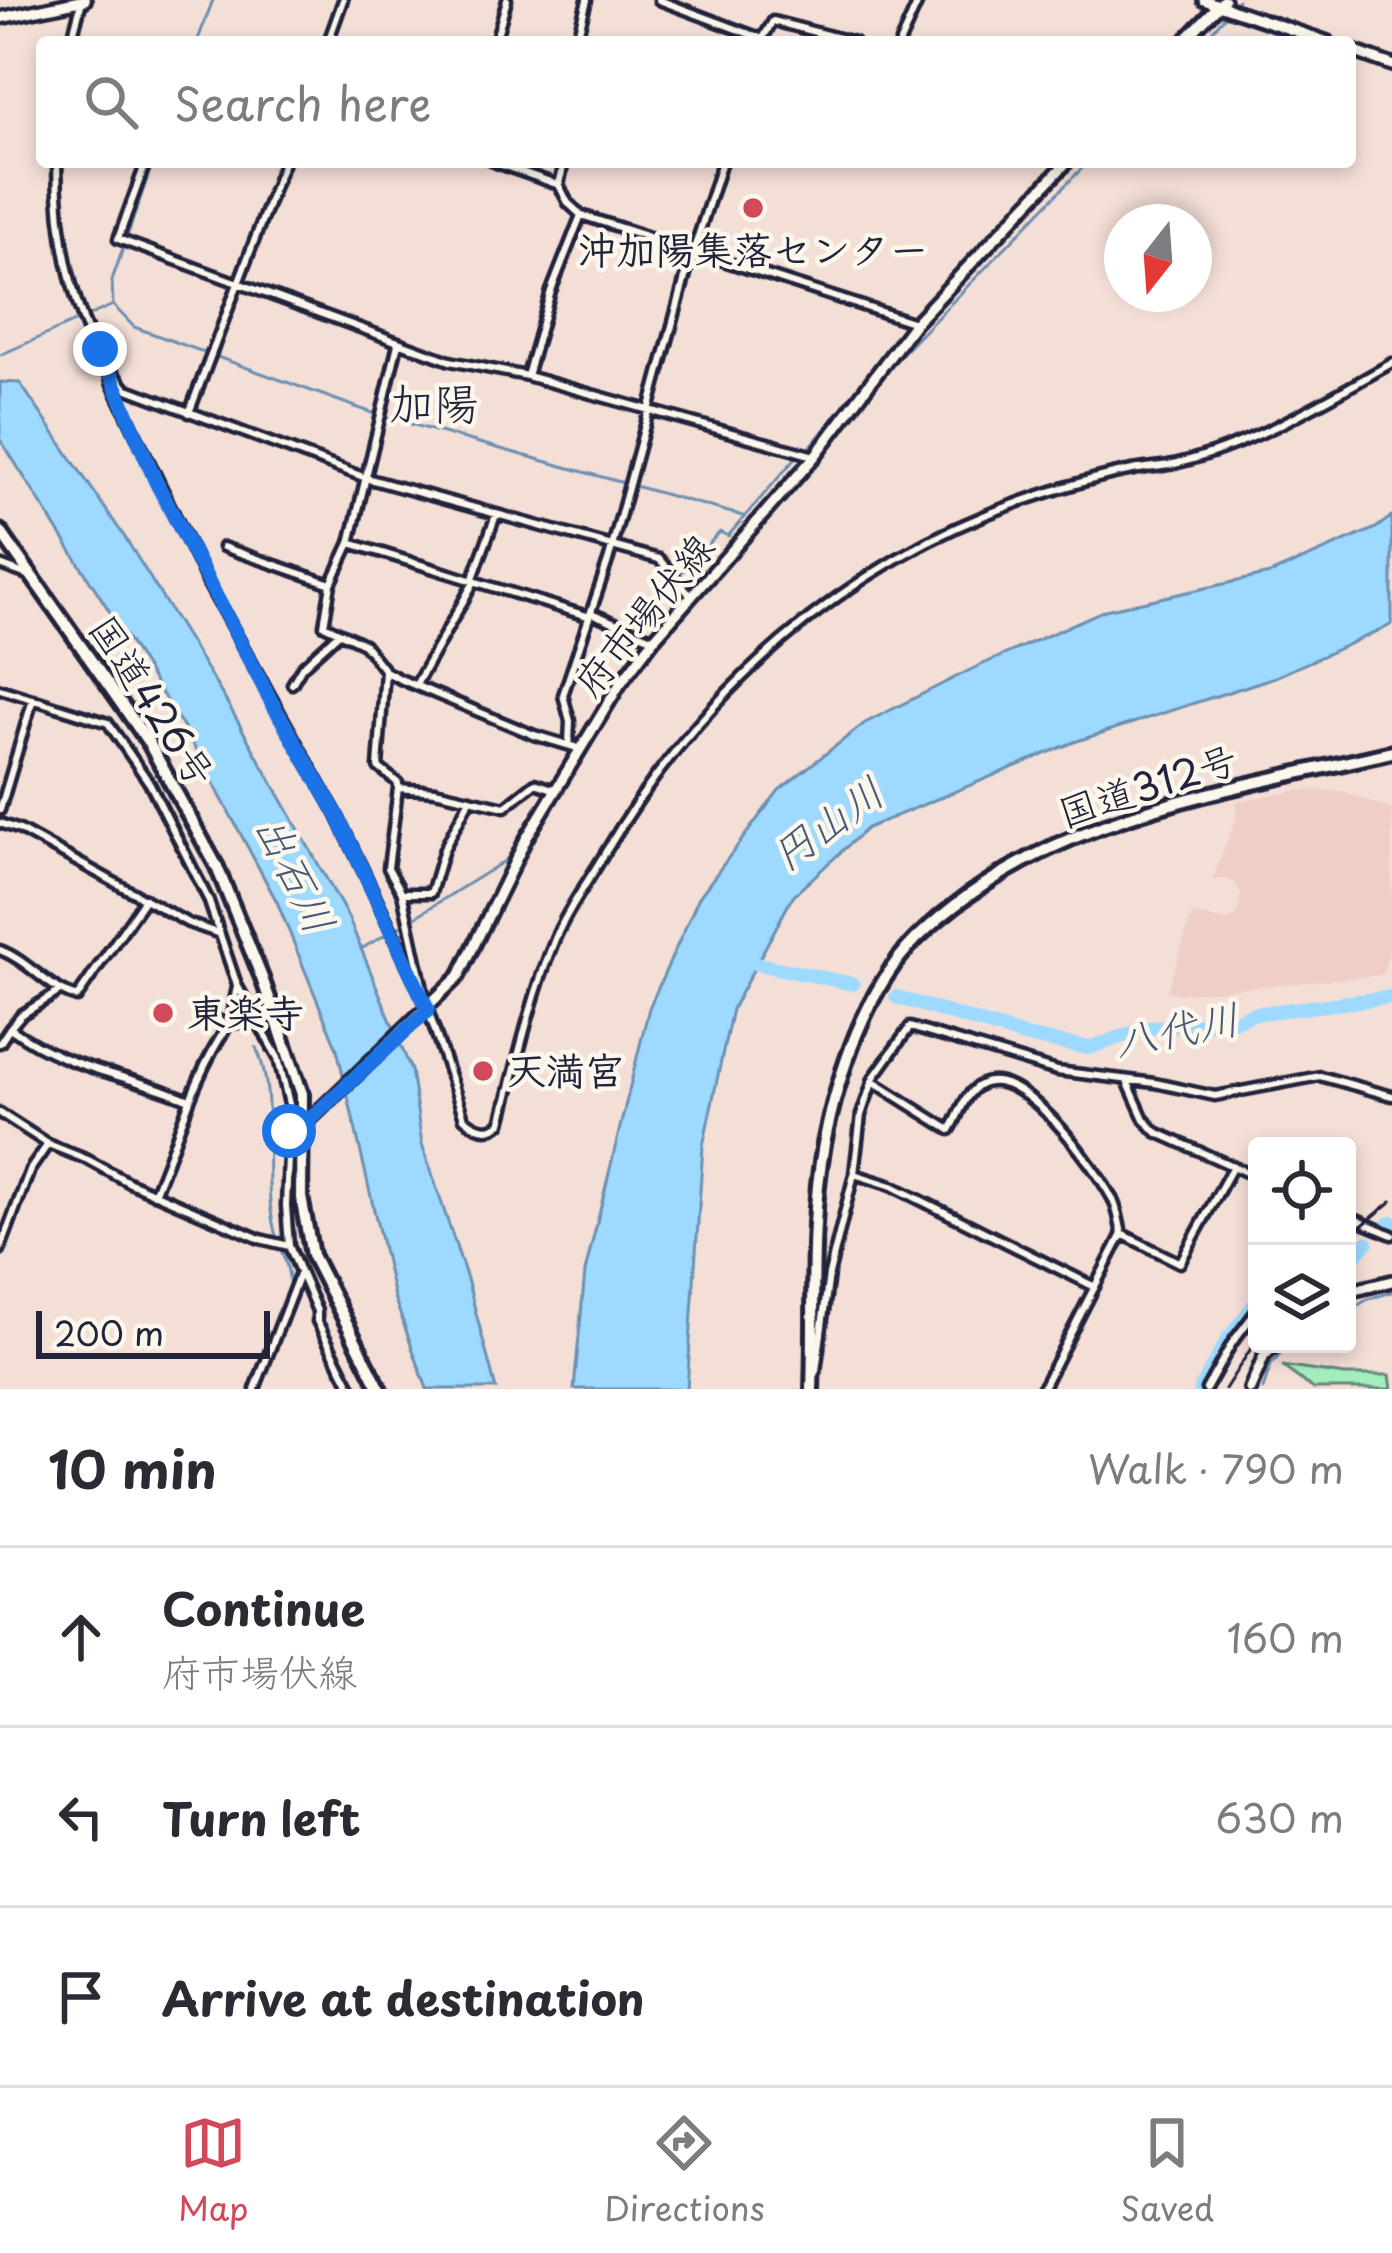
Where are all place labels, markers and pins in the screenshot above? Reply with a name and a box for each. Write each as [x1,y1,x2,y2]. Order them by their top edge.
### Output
marker: 沖加陽集落センター [740,195,766,221]
place label: 沖加陽集落センター [577,218,929,277]
place label: 東楽寺 [187,981,304,1040]
marker: 東楽寺 [150,1000,176,1026]
place label: 天満宮 [507,1039,624,1098]
marker: 天満宮 [470,1058,496,1084]

